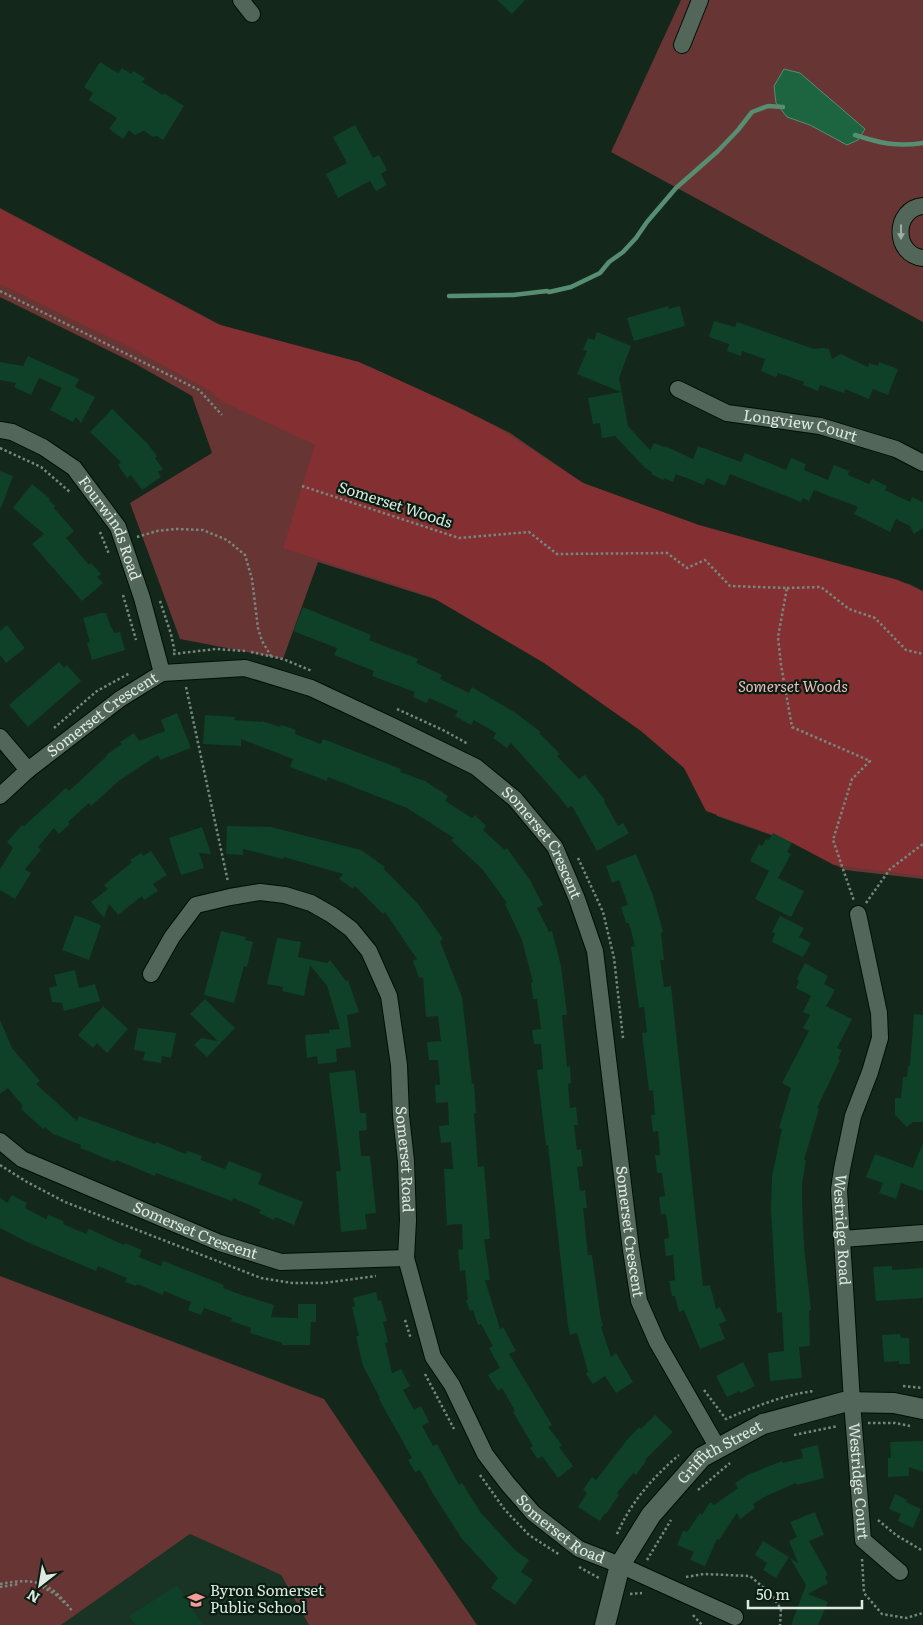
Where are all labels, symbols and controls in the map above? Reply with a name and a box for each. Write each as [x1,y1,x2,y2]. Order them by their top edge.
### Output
one-way arrow [897,224,905,240]
street label: Longview Court [742,402,861,447]
street label: Fourwinds Road [73,470,148,583]
street label: Somerset Woods [335,474,456,533]
street label: Somerset Crescent [41,665,162,762]
park label: Somerset Woods [738,674,848,697]
street label: Somerset Crescent [497,780,589,902]
street label: Somerset Road [391,1106,421,1213]
street label: Somerset Crescent [611,1164,651,1299]
street label: Westridge Road [829,1173,858,1286]
street label: Somerset Crescent [130,1194,261,1264]
street label: Griffith Street [670,1414,766,1488]
street label: Westridge Court [844,1422,876,1540]
street label: Somerset Road [512,1488,609,1568]
north arrow [15,1560,65,1610]
place label: Byron Somerset Public School [210,1578,324,1618]
scale bar [748,1578,862,1610]
text: 50 m [756,1582,790,1605]
text: N [22,1585,43,1609]
school or university icon: Byron Somerset Public School [186,1590,206,1610]

